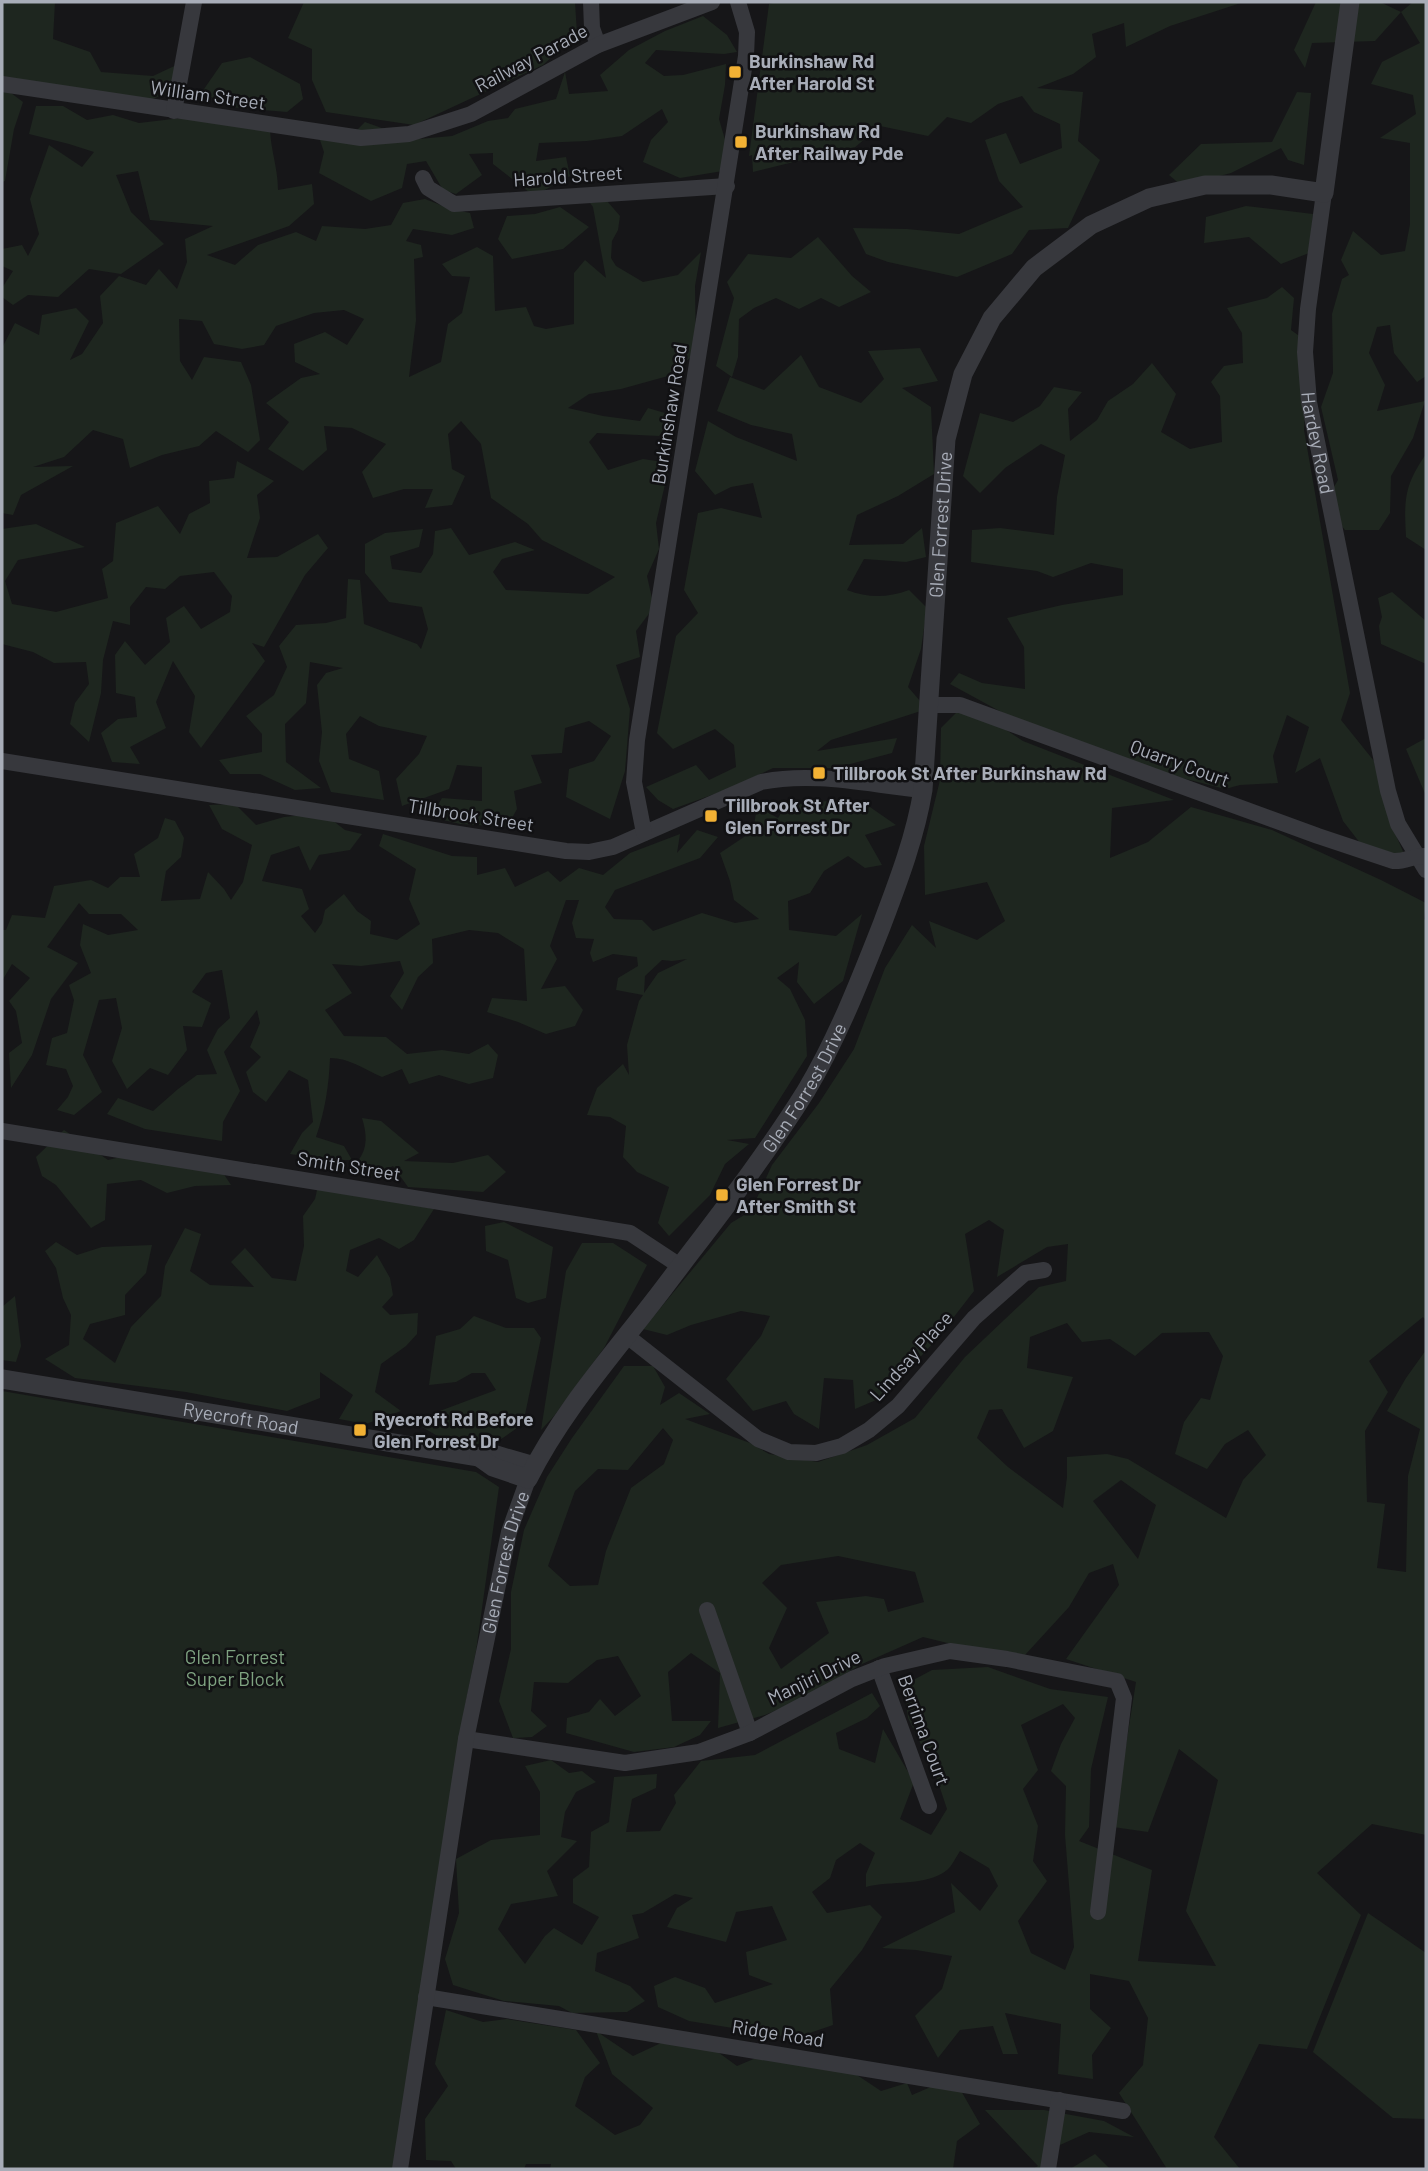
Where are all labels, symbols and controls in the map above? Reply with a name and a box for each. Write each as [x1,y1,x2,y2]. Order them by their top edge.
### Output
street label: Railway Parade [471,18,591,97]
place label: Burkinshaw Rd After Harold St [749,49,874,94]
marker: Burkinshaw Rd After Harold St [727,64,743,80]
street label: William Street [149,75,267,114]
place label: Burkinshaw Rd After Railway Pde [755,119,904,164]
marker: Burkinshaw Rd After Railway Pde [733,134,749,150]
street label: Harold Street [512,160,624,191]
street label: Burkinshaw Road [646,342,691,486]
street label: Hardey Road [1297,391,1339,496]
street label: Glen Forrest Drive [924,451,956,599]
street label: Quarry Court [1127,734,1233,791]
place label: Tillbrook St After Burkinshaw Rd [833,761,1107,784]
marker: Tillbrook St After Burkinshaw Rd [811,765,827,781]
street label: Tillbrook Street [406,793,536,836]
place label: Tillbrook St After Glen Forrest Dr [725,793,870,838]
marker: Tillbrook St After Glen Forrest Dr [703,808,719,824]
street label: Glen Forrest Drive [757,1019,851,1157]
street label: Smith Street [296,1146,402,1185]
place label: Glen Forrest Dr After Smith St [736,1172,862,1217]
marker: Glen Forrest Dr After Smith St [714,1187,730,1203]
street label: Lindsay Place [864,1306,957,1405]
street label: Ryecroft Road [181,1397,300,1438]
place label: Ryecroft Rd Before Glen Forrest Dr [374,1407,534,1452]
marker: Ryecroft Rd Before Glen Forrest Dr [352,1422,368,1438]
street label: Glen Forrest Drive [476,1488,534,1636]
street label: Manjiri Drive [763,1644,864,1709]
park label: Glen Forrest Super Block [185,1645,285,1690]
street label: Berrima Court [894,1671,955,1788]
street label: Ridge Road [730,2014,826,2051]

